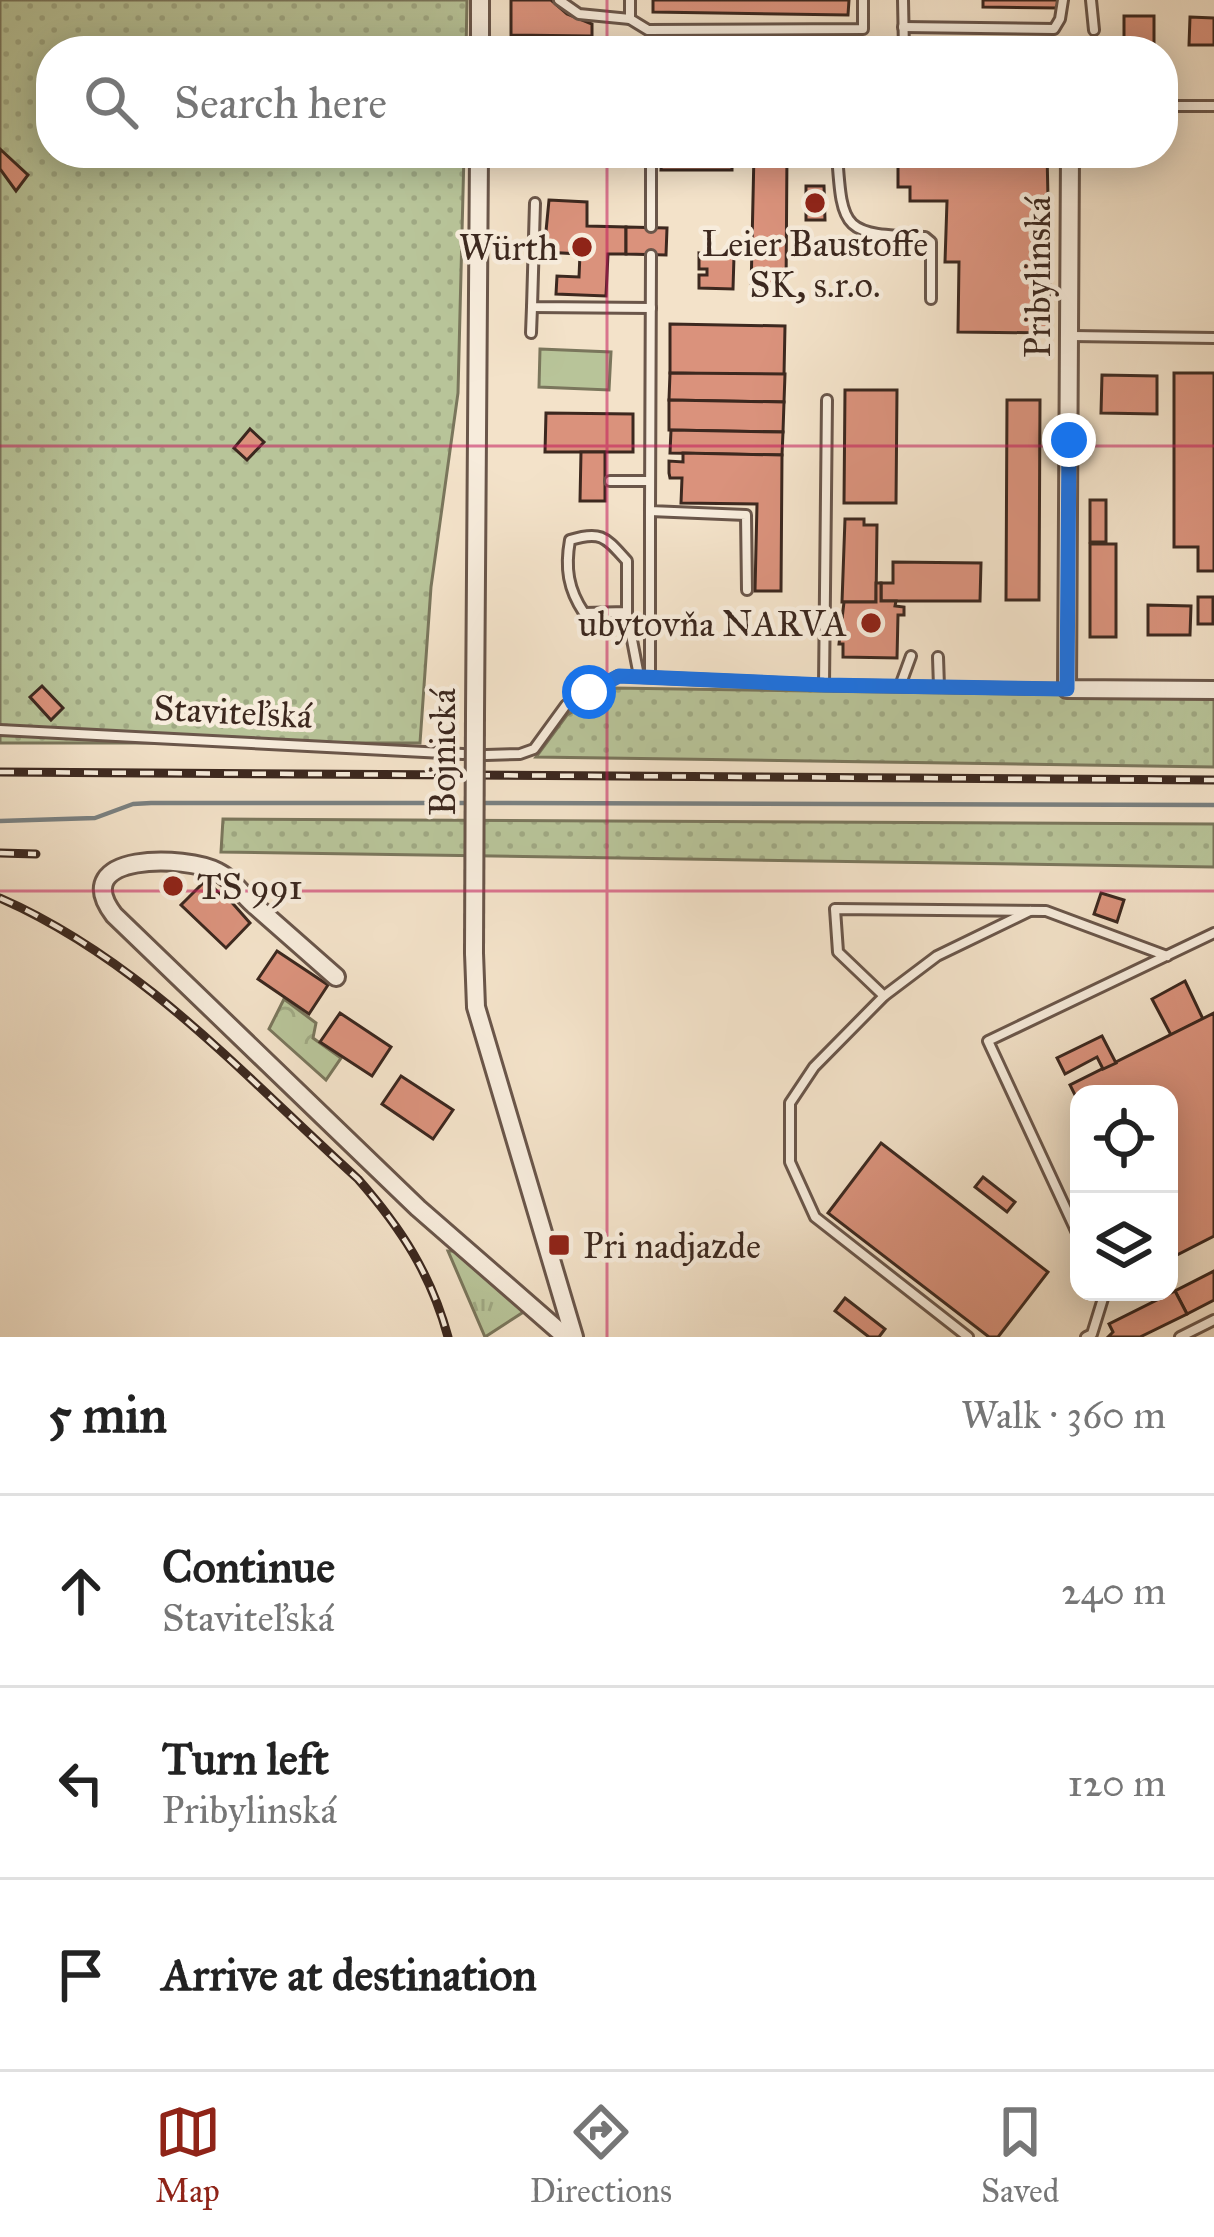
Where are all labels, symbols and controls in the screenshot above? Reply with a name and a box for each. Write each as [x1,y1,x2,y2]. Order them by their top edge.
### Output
search box [36,36,1178,168]
icon: search [78,69,144,135]
text: Search here [174,75,387,130]
marker: Leier Baustoffe SK, s.r.o. [802,190,828,216]
street label: Pribylinská [1016,195,1060,358]
place label: Leier Baustoffe SK, s.r.o. [702,222,928,307]
place label: Würth [459,226,558,270]
marker: Würth [569,234,595,260]
route end [1042,413,1096,467]
place label: ubytovňa NARVA [578,602,847,646]
marker: ubytovňa NARVA [858,610,884,636]
route start [562,665,616,719]
street label: Staviteľská [152,686,314,738]
street label: Bojnická [421,688,465,816]
place label: TS 991 [197,865,303,909]
marker: TS 991 [160,873,186,899]
map controls [1070,1085,1178,1301]
button: locate [1070,1085,1178,1193]
button: layers [1070,1193,1178,1301]
place label: Pri nadjazde [583,1224,761,1268]
marker: Pri nadjazde [546,1232,572,1258]
text: 5 min [48,1384,167,1446]
text: Walk · 360 m [961,1391,1166,1439]
text: Continue [162,1539,335,1594]
icon: ahead [48,1558,114,1624]
text: 240 m [1061,1567,1166,1615]
text: Staviteľská [162,1594,334,1642]
text: Turn left [162,1731,329,1786]
icon: left [48,1750,114,1816]
text: 120 m [1067,1759,1166,1807]
text: Pribylinská [162,1786,337,1834]
icon: arrive [48,1942,114,2008]
text: Arrive at destination [162,1947,537,2002]
tab: Map [155,2099,221,2211]
tab: Directions [530,2099,672,2211]
tab: Saved [981,2099,1059,2211]

